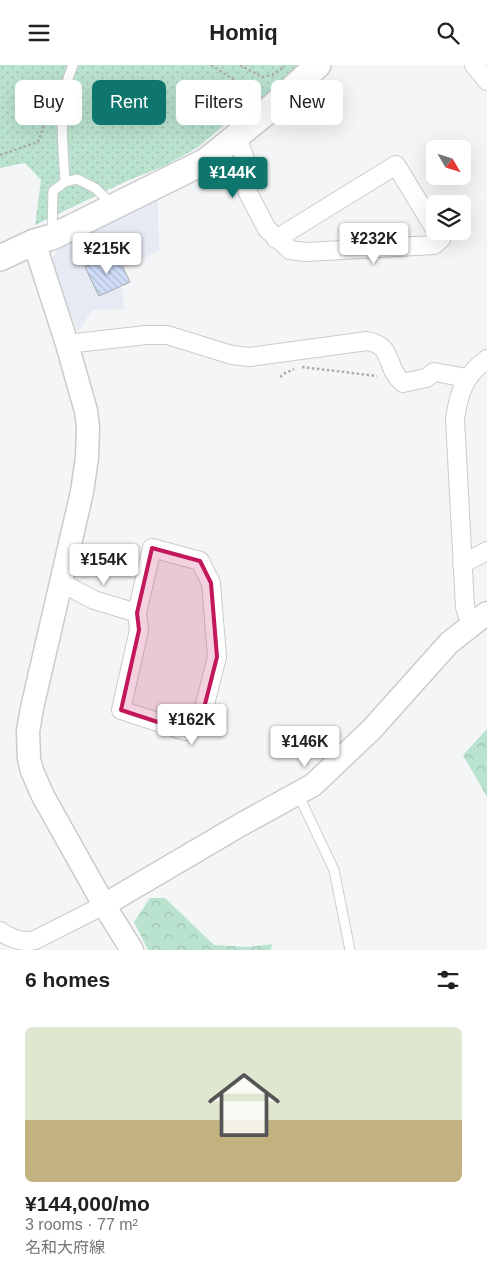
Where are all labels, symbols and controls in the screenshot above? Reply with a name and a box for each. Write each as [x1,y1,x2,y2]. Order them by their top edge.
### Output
icon: menu [25,19,53,47]
icon: search [434,19,462,47]
text: Homiq [209,20,278,45]
chip: Buy [15,80,82,125]
chip: Rent [92,80,166,125]
chip: Filters [176,80,261,125]
chip: New [271,80,343,125]
north arrow [426,140,471,185]
map controls [426,140,471,240]
pin: ¥144K [198,157,268,199]
text: ¥144K [209,164,257,181]
button: layers [426,195,471,240]
pin: ¥232K [339,223,409,265]
text: ¥232K [350,230,398,247]
pin: ¥215K [72,233,142,275]
text: ¥215K [83,240,131,257]
pin: ¥154K [69,543,139,586]
text: ¥154K [80,551,128,568]
pin: ¥162K [157,703,227,746]
text: ¥162K [168,711,216,728]
pin: ¥146K [270,725,340,768]
text: ¥146K [281,733,329,750]
icon: filters [434,966,462,994]
text: 6 homes [25,968,110,991]
icon: home [199,1060,289,1150]
text: ¥144,000/mo [25,1192,150,1215]
text: 3 rooms · 77 m² [25,1216,138,1233]
text: 名和大府線 [25,1239,105,1256]

